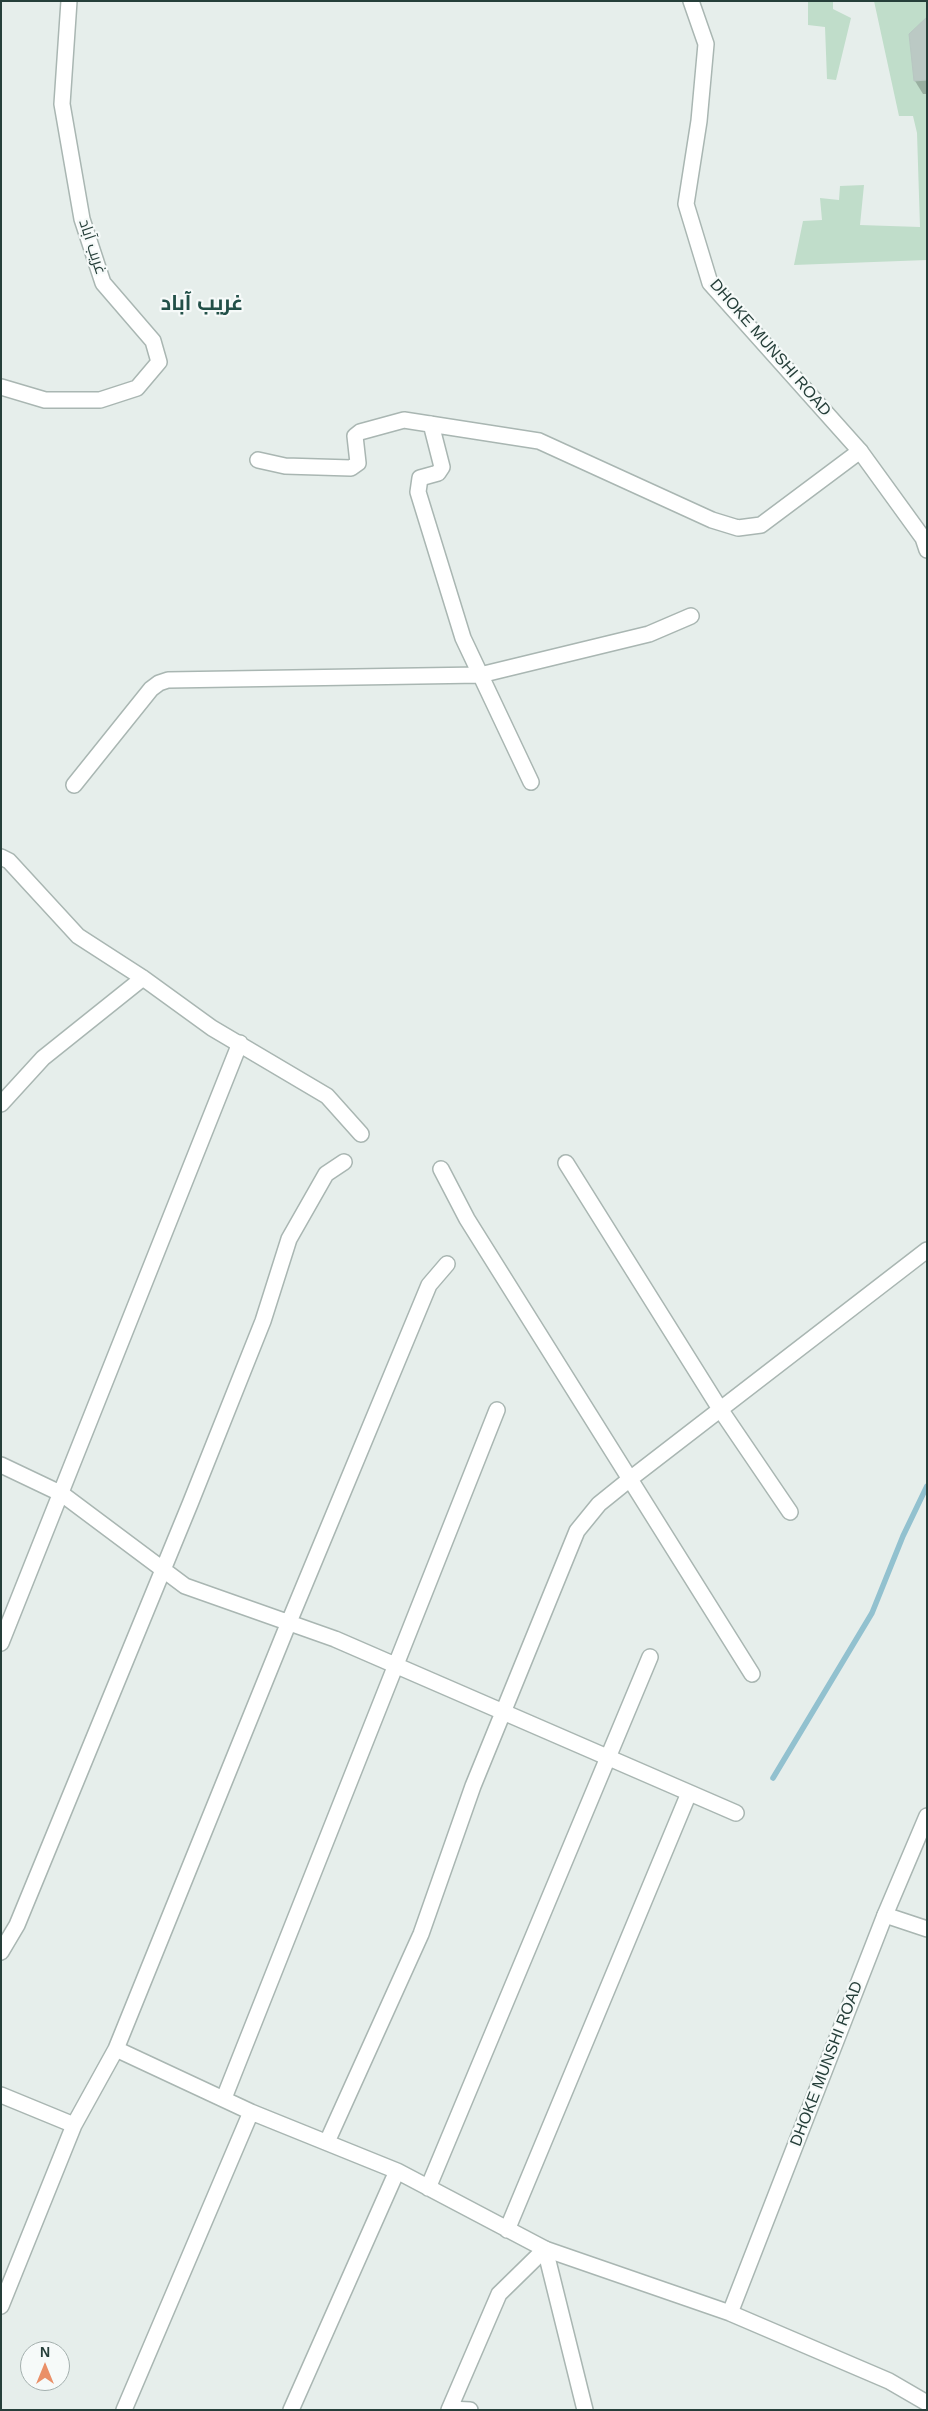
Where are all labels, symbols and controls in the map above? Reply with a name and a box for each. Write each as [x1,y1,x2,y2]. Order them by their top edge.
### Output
street label: غریب آباد [74,217,110,277]
street label: DHOKE MUNSHI ROAD [705,276,835,420]
district label: غریب آباد [161,291,243,317]
street label: DHOKE MUNSHI ROAD [787,1979,867,2149]
north arrow [20,2341,70,2391]
text: N [40,2344,50,2360]

